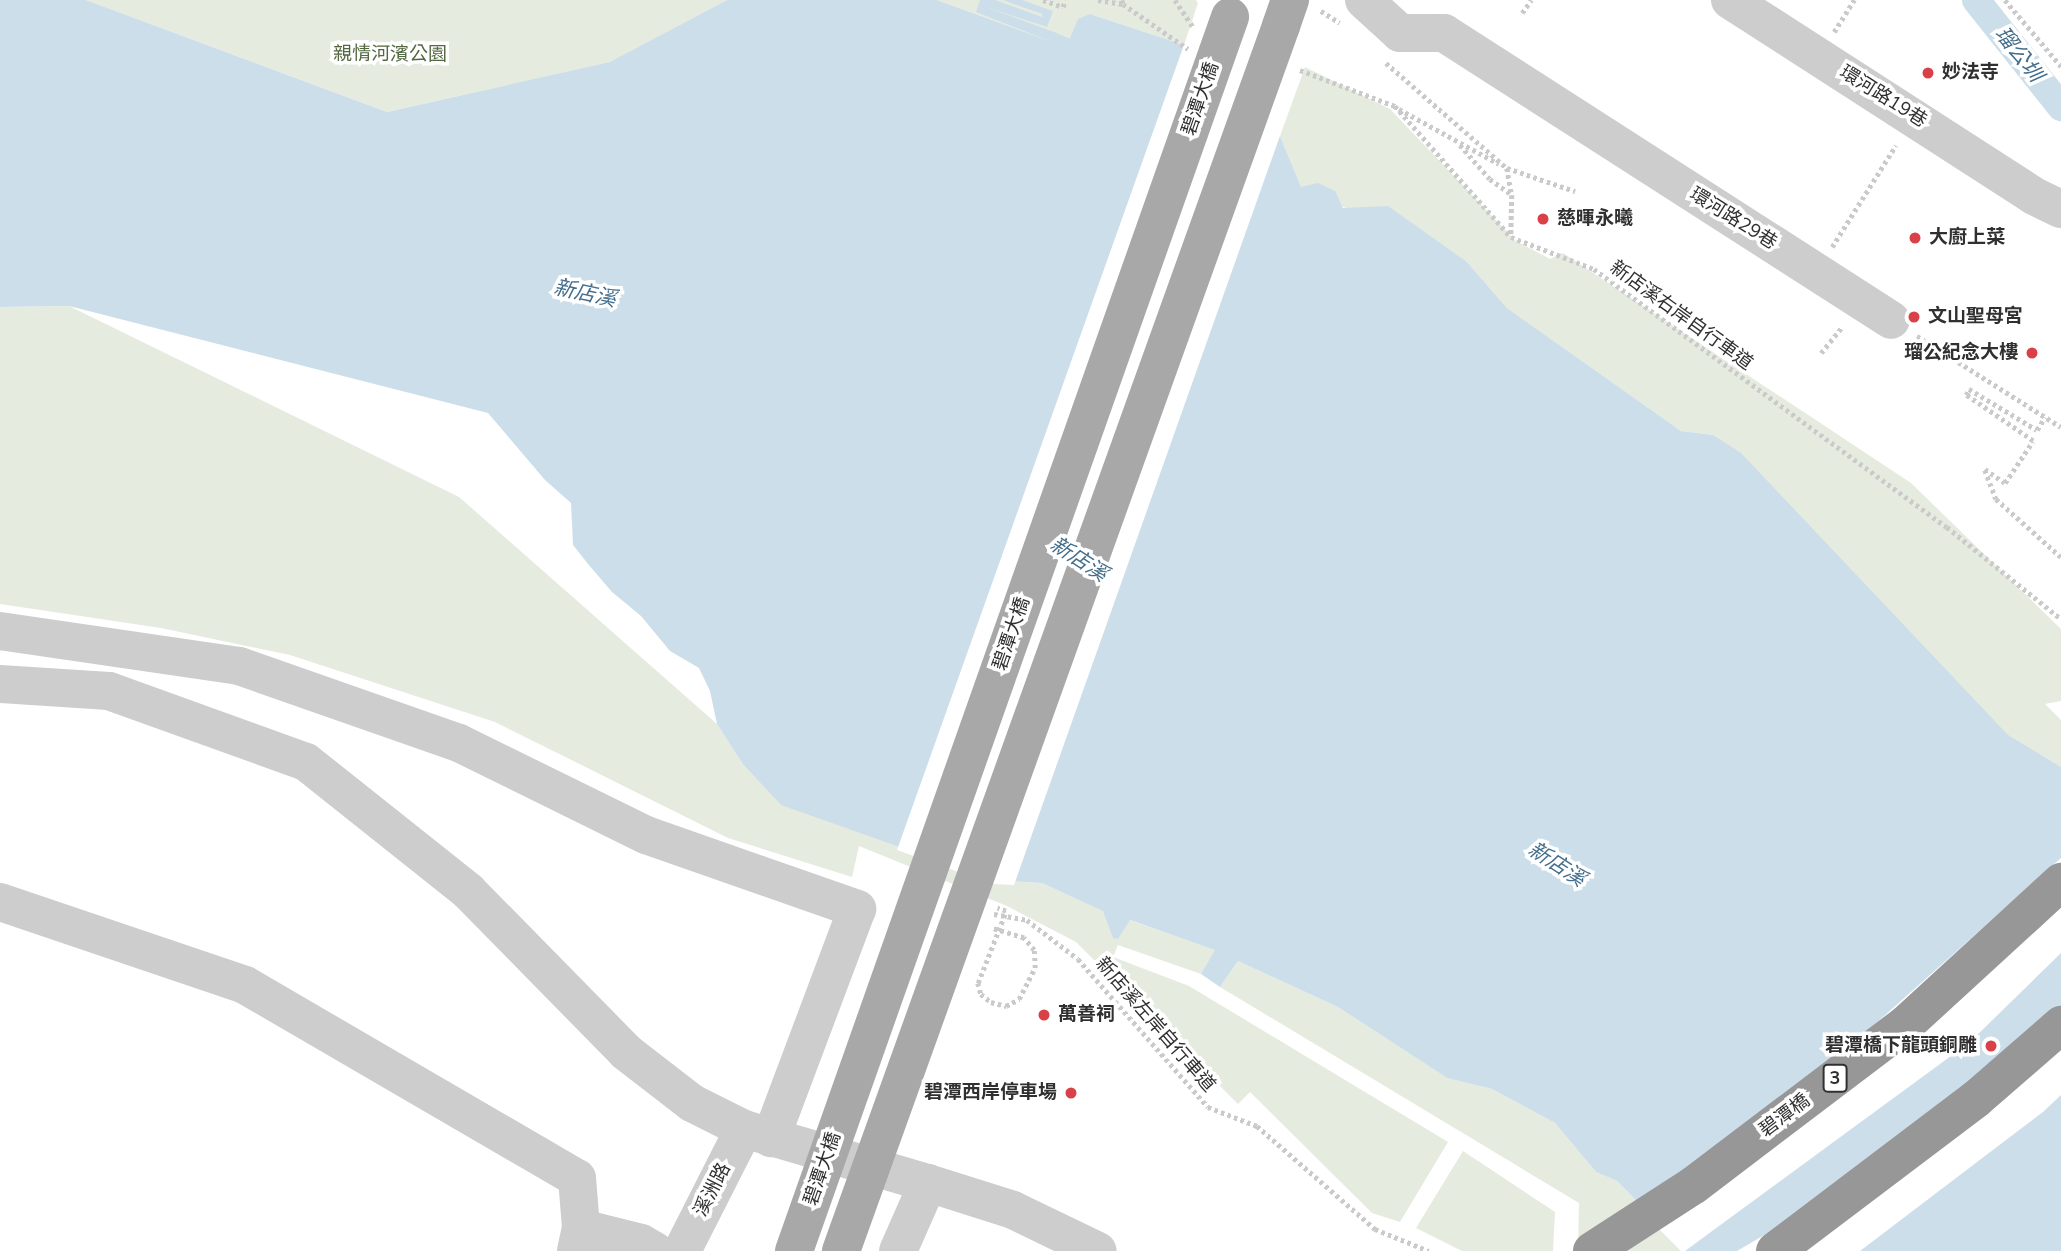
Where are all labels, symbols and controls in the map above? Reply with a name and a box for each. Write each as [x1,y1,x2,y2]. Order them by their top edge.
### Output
water label: 瑠公圳 [1990,21,2048,87]
park label: 親情河濱公園 [333,44,447,66]
street label: 碧潭大橋 [1178,59,1224,139]
street label: 環河路19巷 [1835,61,1931,133]
place label: 妙法寺 [1942,62,1999,84]
marker: 妙法寺 [1920,65,1936,81]
street label: 環河路29巷 [1685,183,1781,255]
place label: 慈暉永曦 [1557,208,1633,230]
marker: 慈暉永曦 [1535,211,1551,227]
place label: 大廚上菜 [1929,227,2005,249]
marker: 大廚上菜 [1907,230,1923,246]
street label: 新店溪右岸自行車道 [1605,257,1757,375]
water label: 新店溪 [552,274,618,312]
place label: 文山聖母宮 [1928,306,2023,328]
marker: 文山聖母宮 [1906,309,1922,325]
place label: 瑠公紀念大樓 [1904,342,2018,364]
marker: 瑠公紀念大樓 [2024,345,2040,361]
water label: 新店溪 [1046,531,1112,587]
street label: 碧潭大橋 [989,594,1035,674]
water label: 新店溪 [1524,836,1590,892]
street label: 新店溪左岸自行車道 [1090,953,1220,1097]
place label: 萬善祠 [1058,1004,1115,1026]
marker: 萬善祠 [1036,1007,1052,1023]
place label: 碧潭橋下龍頭銅雕 [1825,1035,1977,1057]
marker: 碧潭橋下龍頭銅雕 [1983,1038,1999,1054]
road number: 3 [1821,1064,1849,1092]
place label: 碧潭西岸停車場 [924,1082,1057,1104]
marker: 碧潭西岸停車場 [1063,1085,1079,1101]
street label: 碧潭橋 [1755,1090,1815,1142]
street label: 碧潭大橋 [800,1129,846,1209]
street label: 溪洲路 [690,1159,736,1221]

